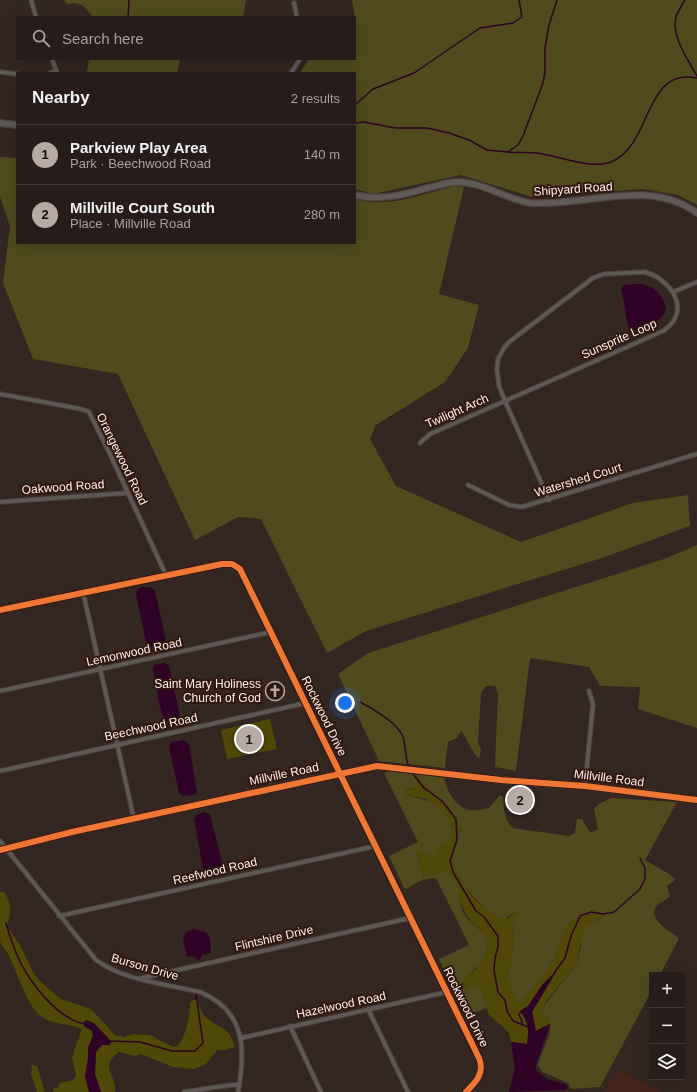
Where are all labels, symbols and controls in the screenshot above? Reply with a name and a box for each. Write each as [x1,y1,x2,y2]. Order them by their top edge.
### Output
search box [16,16,356,60]
icon: search [30,27,52,49]
text: Search here [62,30,144,47]
text: Nearby [32,88,90,107]
text: 2 results [291,91,340,106]
text: Parkview Play Area [70,139,207,156]
text: 1 [41,147,49,162]
text: 140 m [304,147,340,162]
text: Park · Beechwood Road [70,156,211,171]
street label: Shipyard Road [533,179,613,199]
text: Millville Court South [70,199,215,216]
text: 2 [41,207,49,222]
text: 280 m [304,207,340,222]
text: Place · Millville Road [70,216,191,231]
street label: Sunsprite Loop [579,316,659,362]
street label: Twilight Arch [423,391,491,431]
street label: Orangewood Road [94,411,150,507]
street label: Watershed Court [533,460,624,500]
street label: Oakwood Road [21,477,105,497]
street label: Lemonwood Road [85,635,183,669]
street label: Rockwood Drive [299,674,350,759]
place label: Saint Mary Holiness Church of God [154,677,261,705]
church icon: Saint Mary Holiness Church of God [264,680,286,702]
your location [335,693,355,713]
street label: Beechwood Road [103,710,199,744]
pin: 1 [236,724,262,754]
street label: Millville Road [248,760,320,788]
street label: Millville Road [573,767,645,789]
pin: 2 [507,785,533,815]
street label: Reefwood Road [171,854,259,888]
street label: Flintshire Drive [233,922,315,954]
street label: Burson Drive [110,951,181,983]
street label: Rockwood Drive [441,965,492,1050]
map controls [649,972,685,1080]
button: + [649,972,685,1008]
street label: Hazelwood Road [295,989,387,1021]
button: − [649,1008,685,1044]
button: layers [649,1044,685,1080]

